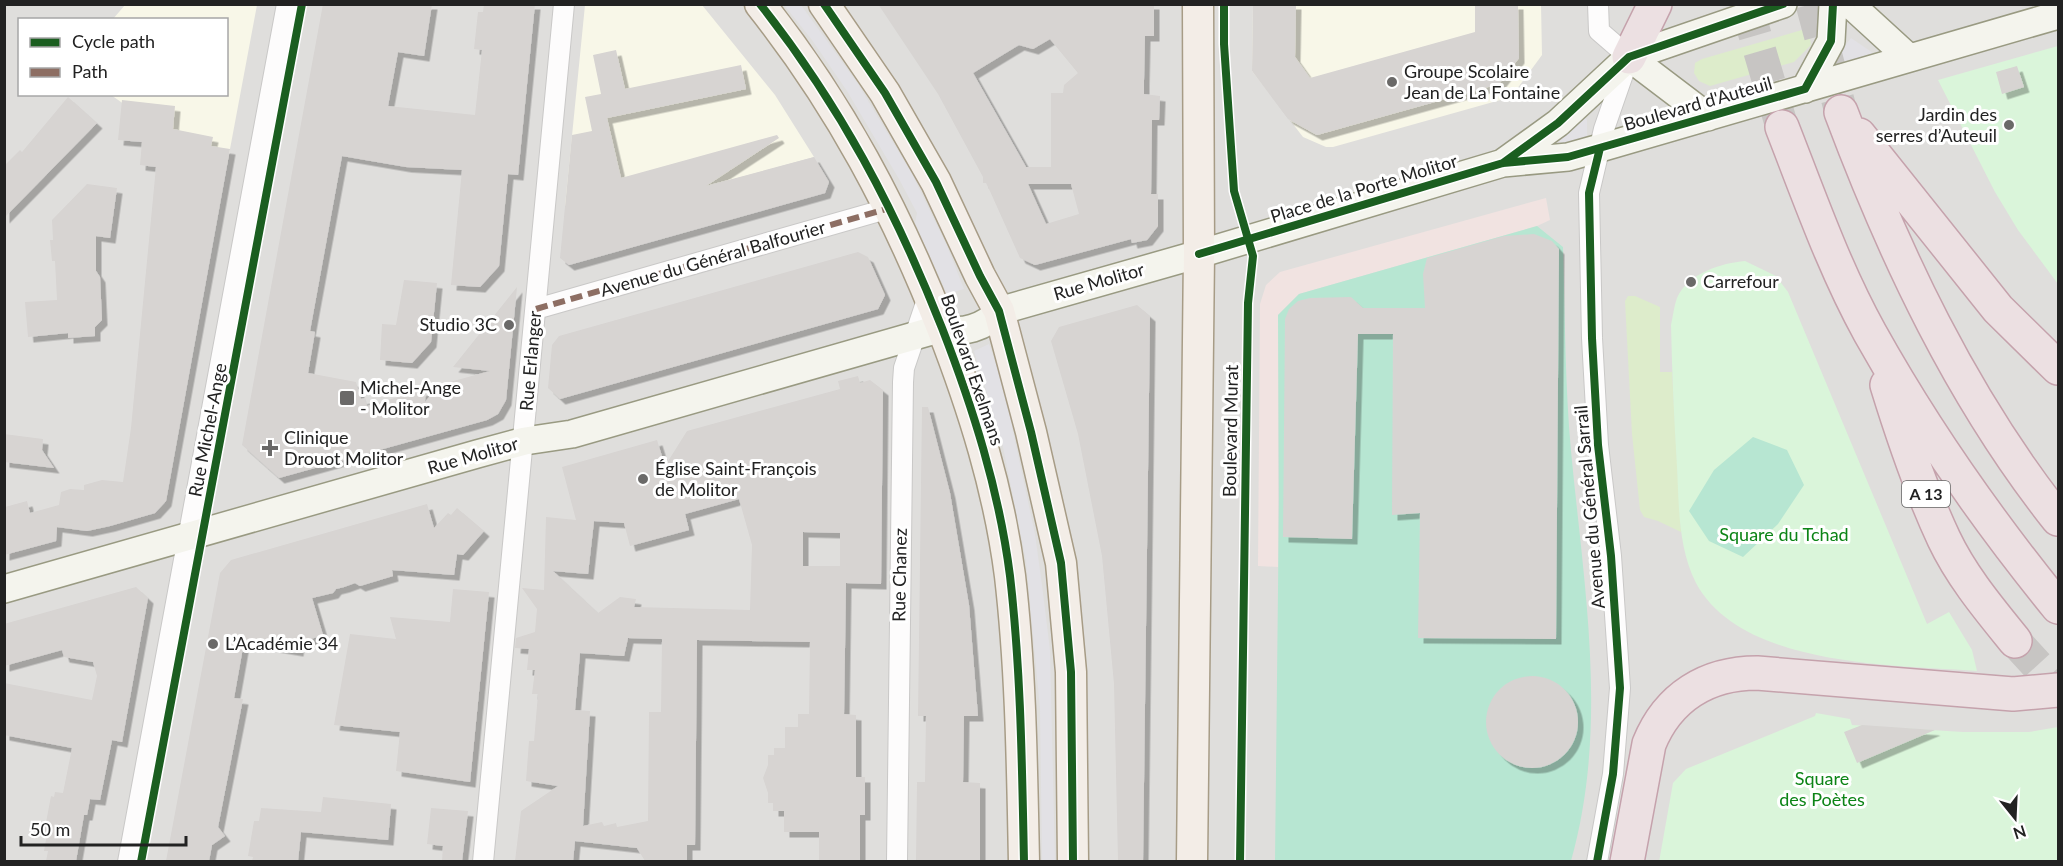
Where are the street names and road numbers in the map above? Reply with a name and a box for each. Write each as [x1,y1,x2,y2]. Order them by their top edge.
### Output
street label: Boulevard d'Auteuil [1621,71,1775,135]
street label: Place de la Porte Molitor [1267,149,1460,227]
street label: Avenue du Général Balfourier [598,215,828,301]
street label: Rue Molitor [1051,257,1147,304]
street label: Boulevard Exelmans [937,291,1009,448]
street label: Rue Erlanger [515,310,545,412]
street label: Rue Michel-Ange [183,361,231,499]
street label: Boulevard Murat [1218,364,1242,497]
street label: Avenue du Général Sarrail [1569,404,1609,610]
street label: Rue Molitor [425,431,521,478]
road number: A 13 [1902,481,1950,507]
street label: Rue Chanez [887,528,911,622]

